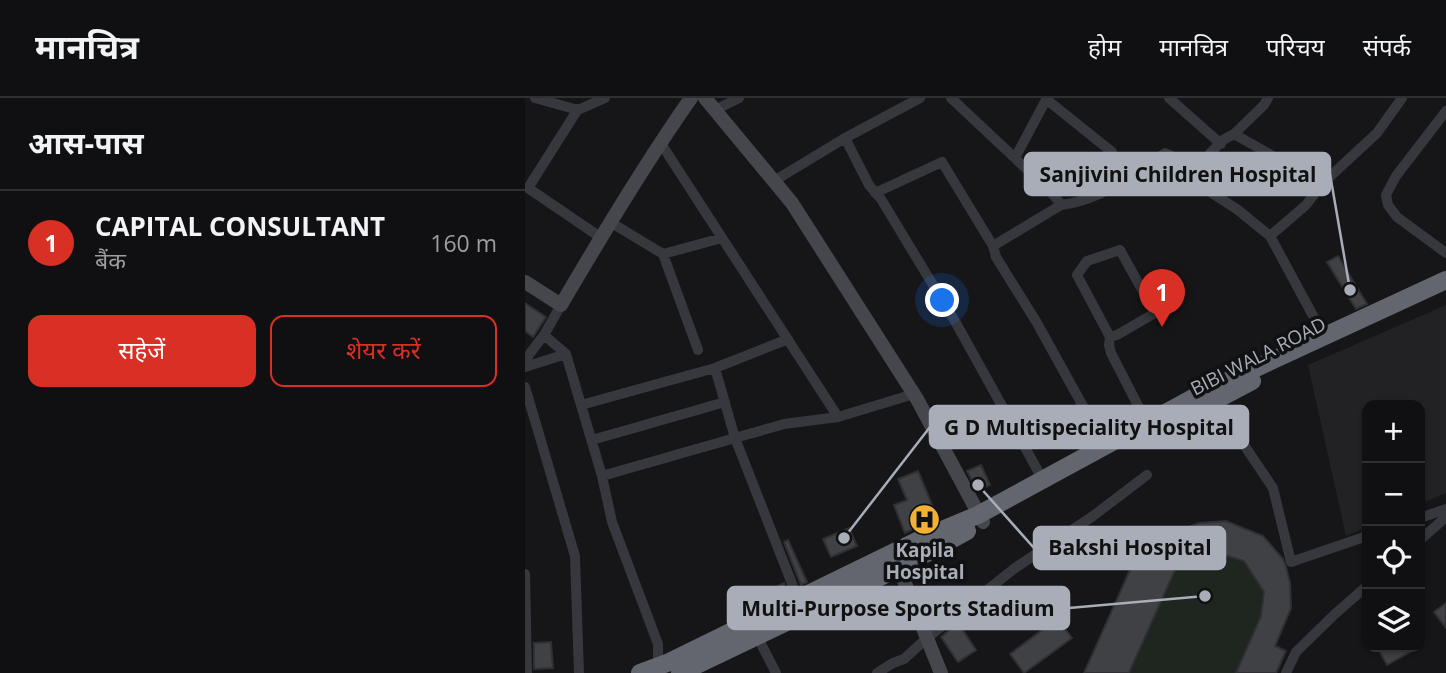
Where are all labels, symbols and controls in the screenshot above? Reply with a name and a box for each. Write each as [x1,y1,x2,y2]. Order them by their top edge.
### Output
text: मानचित्र [35,24,139,69]
text: होम [1088,30,1121,63]
text: मानचित्र [1159,30,1228,63]
text: परिचय [1266,30,1325,63]
text: संपर्क [1363,30,1411,63]
text: आस-पास [28,122,144,163]
callout: Sanjivini Children Hospital [1025,153,1330,195]
text: Sanjivini Children Hospital [1040,160,1316,188]
text: CAPITAL CONSULTANT [95,208,385,244]
text: 1 [44,227,58,259]
text: 160 m [430,227,497,259]
text: बैंक [95,244,126,276]
pin: 1 [1139,269,1185,327]
your location [925,283,959,317]
street label: BIBI WALA ROAD [1186,311,1330,401]
button: सहेजें [28,315,256,387]
button: शेयर करें [270,315,497,387]
map controls [1362,400,1425,652]
button: + [1362,400,1425,463]
callout: G D Multispeciality Hospital [930,406,1248,448]
text: G D Multispeciality Hospital [944,413,1234,441]
button: − [1362,463,1425,526]
hospital icon: Kapila Hospital [908,502,942,536]
button: locate [1362,526,1425,589]
callout: Bakshi Hospital [1034,527,1225,569]
text: Bakshi Hospital [1048,533,1212,561]
place label: Kapila Hospital [885,537,965,585]
callout: Multi-Purpose Sports Stadium [728,587,1069,629]
button: layers [1362,589,1425,652]
text: Multi-Purpose Sports Stadium [741,594,1055,622]

